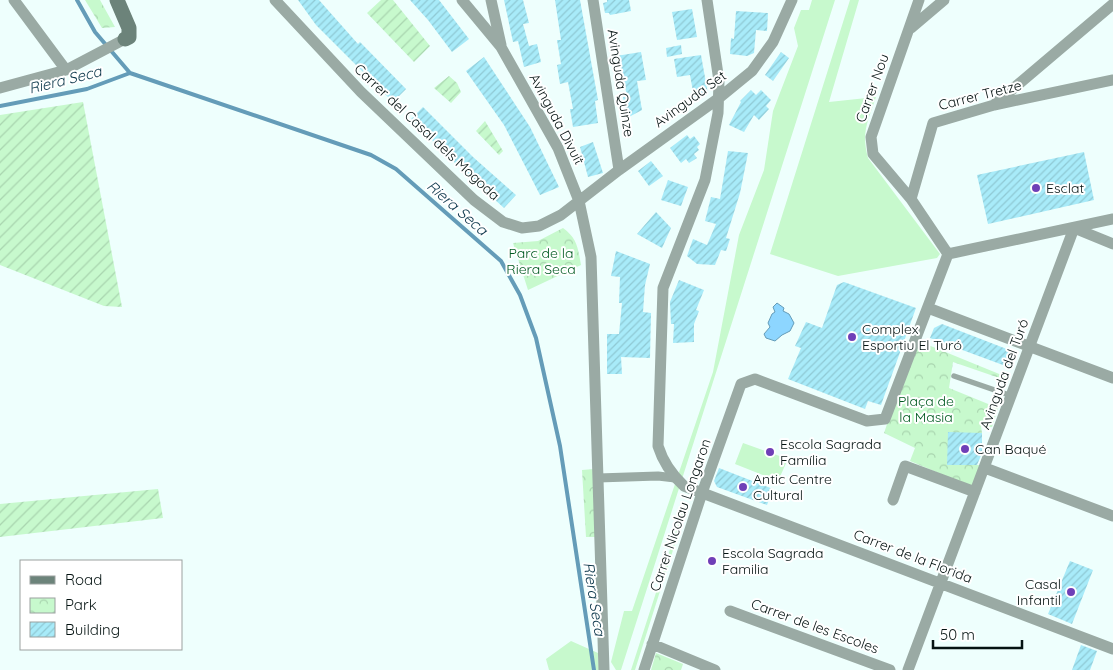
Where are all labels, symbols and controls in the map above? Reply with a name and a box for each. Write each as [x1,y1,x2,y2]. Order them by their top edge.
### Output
street label: Avinguda Quinze [604,28,638,138]
street label: Carrer Nou [851,51,893,125]
street label: Carrer del Casal dels Mogoda [351,60,503,204]
water label: Riera Seca [27,61,104,98]
street label: Avinguda Set [650,67,730,131]
street label: Avinguda Divuit [525,70,589,168]
street label: Carrer Tretze [937,76,1024,114]
water label: Riera Seca [423,176,492,240]
place label: Esclat [1046,179,1084,197]
marker: Esclat [1030,182,1042,194]
park label: Parc de la Riera Seca [506,244,576,278]
street label: Avinguda del Turó [976,316,1032,432]
place label: Complex Esportiu El Turó [862,320,962,354]
marker: Complex Esportiu El Turó [846,331,858,343]
park label: Plaça de la Masia [898,392,954,426]
place label: Escola Sagrada Família [780,435,882,469]
street label: Carrer Nicolau Longaron [645,436,715,594]
place label: Can Baqué [975,440,1047,458]
marker: Can Baqué [959,443,971,455]
marker: Escola Sagrada Família [764,446,776,458]
place label: Antic Centre Cultural [753,470,832,504]
marker: Antic Centre Cultural [737,481,749,493]
street label: Carrer de la Florida [851,525,975,587]
place label: Escola Sagrada Familia [722,544,824,578]
marker: Escola Sagrada Familia [706,555,718,567]
legend [20,560,182,650]
water label: Riera Seca [579,561,610,638]
text: Road [65,570,102,589]
place label: Casal Infantil [1017,575,1061,609]
marker: Casal Infantil [1065,586,1077,598]
text: Park [65,595,97,614]
street label: Carrer de les Escoles [749,595,881,657]
scale bar [933,618,1022,650]
text: Building [65,620,120,639]
text: 50 m [940,625,975,644]

